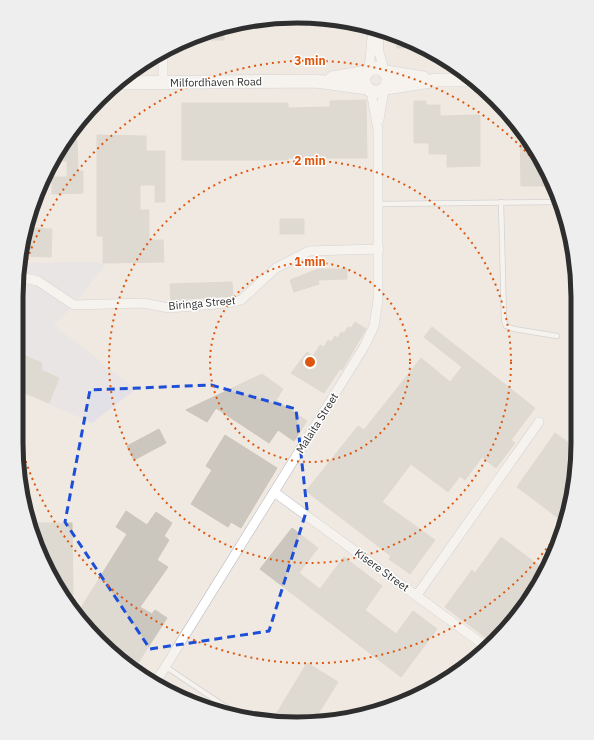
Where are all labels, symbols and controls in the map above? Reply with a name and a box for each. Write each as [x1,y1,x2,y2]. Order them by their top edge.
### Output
text: 3 min [294,53,326,68]
street label: Milfordhaven Road [170,74,262,90]
text: 2 min [294,153,326,168]
text: 1 min [294,254,326,269]
street label: Biringa Street [168,293,236,313]
centre of rings [303,355,317,369]
street label: Malaita Street [293,390,341,456]
street label: Kisere Street [352,546,412,595]

